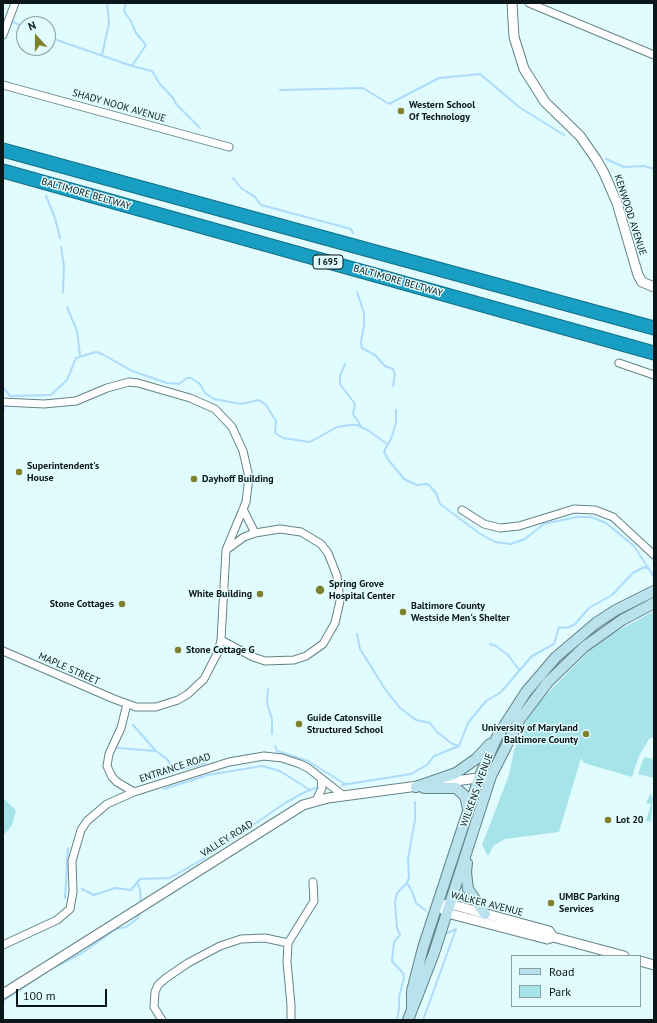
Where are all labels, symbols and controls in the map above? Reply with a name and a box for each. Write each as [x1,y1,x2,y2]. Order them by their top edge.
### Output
north arrow [16,16,56,56]
text: N [26,18,38,34]
street label: SHADY NOOK AVENUE [71,87,167,125]
place label: Western School Of Technology [409,99,475,122]
marker: Western School Of Technology [396,106,406,116]
street label: KENWOOD AVENUE [611,173,649,257]
street label: BALTIMORE BELTWAY [40,176,132,212]
road number: I 695 [313,255,343,269]
street label: BALTIMORE BELTWAY [352,263,444,299]
place label: Superintendent's House [27,460,99,484]
marker: Superintendent's House [14,467,24,477]
place label: Dayhoff Building [202,473,274,485]
marker: Dayhoff Building [189,474,199,484]
place label: Spring Grove Hospital Center [329,578,395,602]
marker: Spring Grove Hospital Center [314,584,326,596]
place label: White Building [188,588,252,600]
marker: White Building [255,589,265,599]
place label: Stone Cottages [50,598,114,610]
marker: Stone Cottages [117,599,127,609]
place label: Baltimore County Westside Men's Shelter [411,600,510,624]
marker: Baltimore County Westside Men's Shelter [398,607,408,617]
place label: Stone Cottage G [186,644,255,656]
marker: Stone Cottage G [173,645,183,655]
street label: MAPLE STREET [37,650,101,688]
place label: Guide Catonsville Structured School [307,712,383,736]
marker: Guide Catonsville Structured School [294,719,304,729]
place label: University of Maryland Baltimore County [482,722,578,746]
marker: University of Maryland Baltimore County [581,729,591,739]
street label: ENTRANCE ROAD [138,751,212,785]
street label: WILKENS AVENUE [458,751,496,829]
place label: Lot 20 [616,814,644,826]
marker: Lot 20 [603,815,613,825]
street label: VALLEY ROAD [199,818,255,860]
street label: WALKER AVENUE [450,889,524,919]
place label: UMBC Parking Services [559,891,620,914]
marker: UMBC Parking Services [546,898,556,908]
legend [511,955,641,1007]
text: Road [549,964,574,979]
scale bar [18,981,109,1007]
text: Park [549,984,571,999]
text: 100 m [23,988,56,1003]

